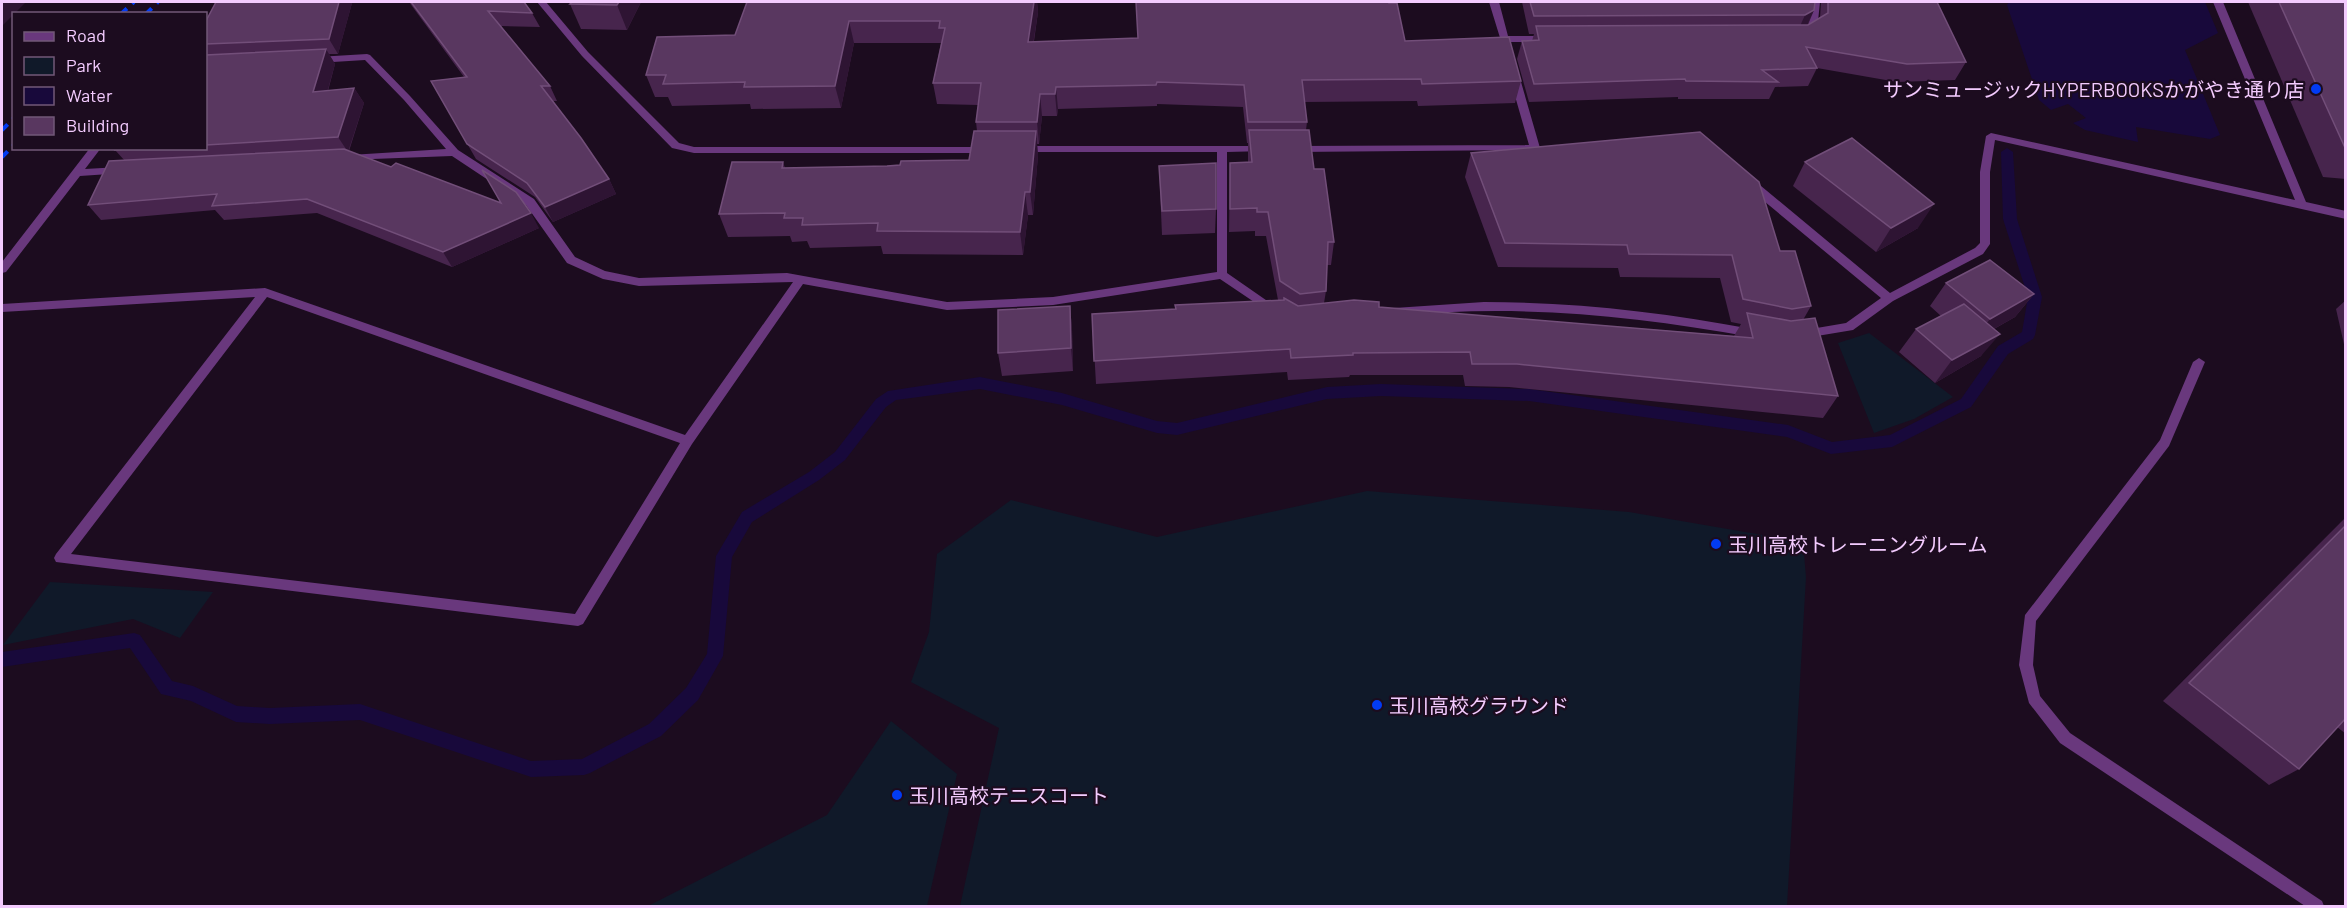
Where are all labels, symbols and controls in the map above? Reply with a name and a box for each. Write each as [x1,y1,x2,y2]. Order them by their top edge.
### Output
legend [12,12,207,150]
text: Road [66,24,106,46]
text: Park [66,54,101,76]
place label: サンミュージックHYPERBOOKSかがやき通り店 [1883,77,2304,101]
marker: サンミュージックHYPERBOOKSかがやき通り店 [2309,82,2323,96]
text: Water [66,84,113,106]
text: Building [66,114,129,136]
place label: 玉川高校トレーニングルーム [1728,532,1987,556]
marker: 玉川高校トレーニングルーム [1709,537,1723,551]
place label: 玉川高校グラウンド [1389,693,1569,717]
marker: 玉川高校グラウンド [1370,698,1384,712]
place label: 玉川高校テニスコート [909,783,1109,807]
marker: 玉川高校テニスコート [890,788,904,802]

